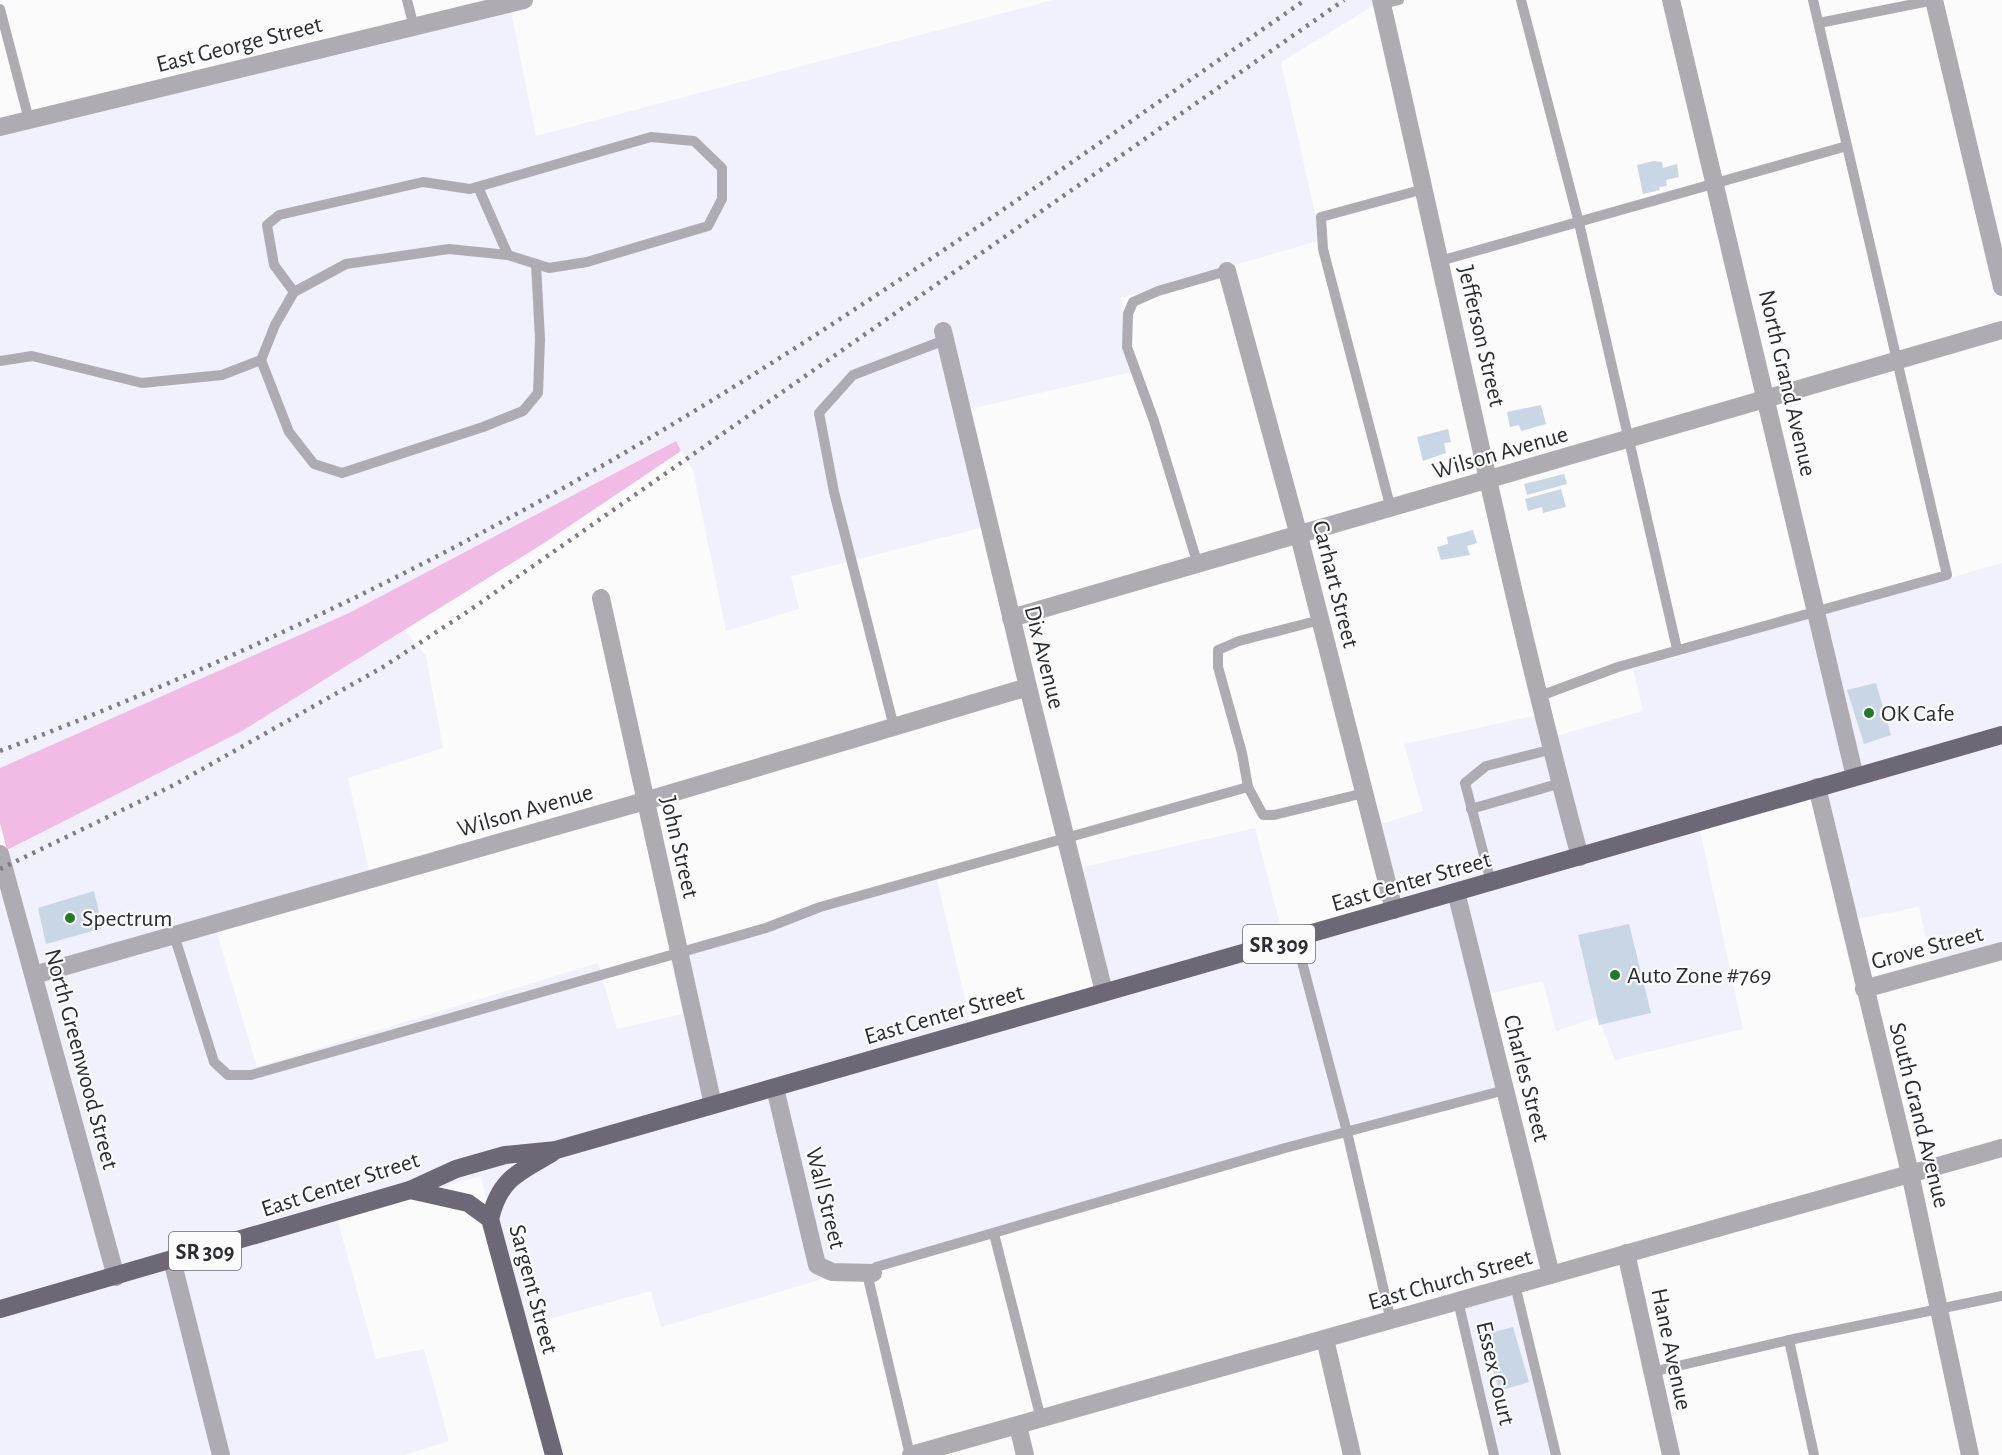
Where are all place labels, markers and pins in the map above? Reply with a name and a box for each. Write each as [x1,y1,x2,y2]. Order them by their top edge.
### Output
place label: OK Cafe [1881,702,1955,726]
marker: OK Cafe [1862,706,1876,720]
place label: Spectrum [82,907,172,931]
marker: Spectrum [63,911,77,925]
place label: Auto Zone #769 [1627,964,1772,988]
marker: Auto Zone #769 [1608,968,1622,982]

